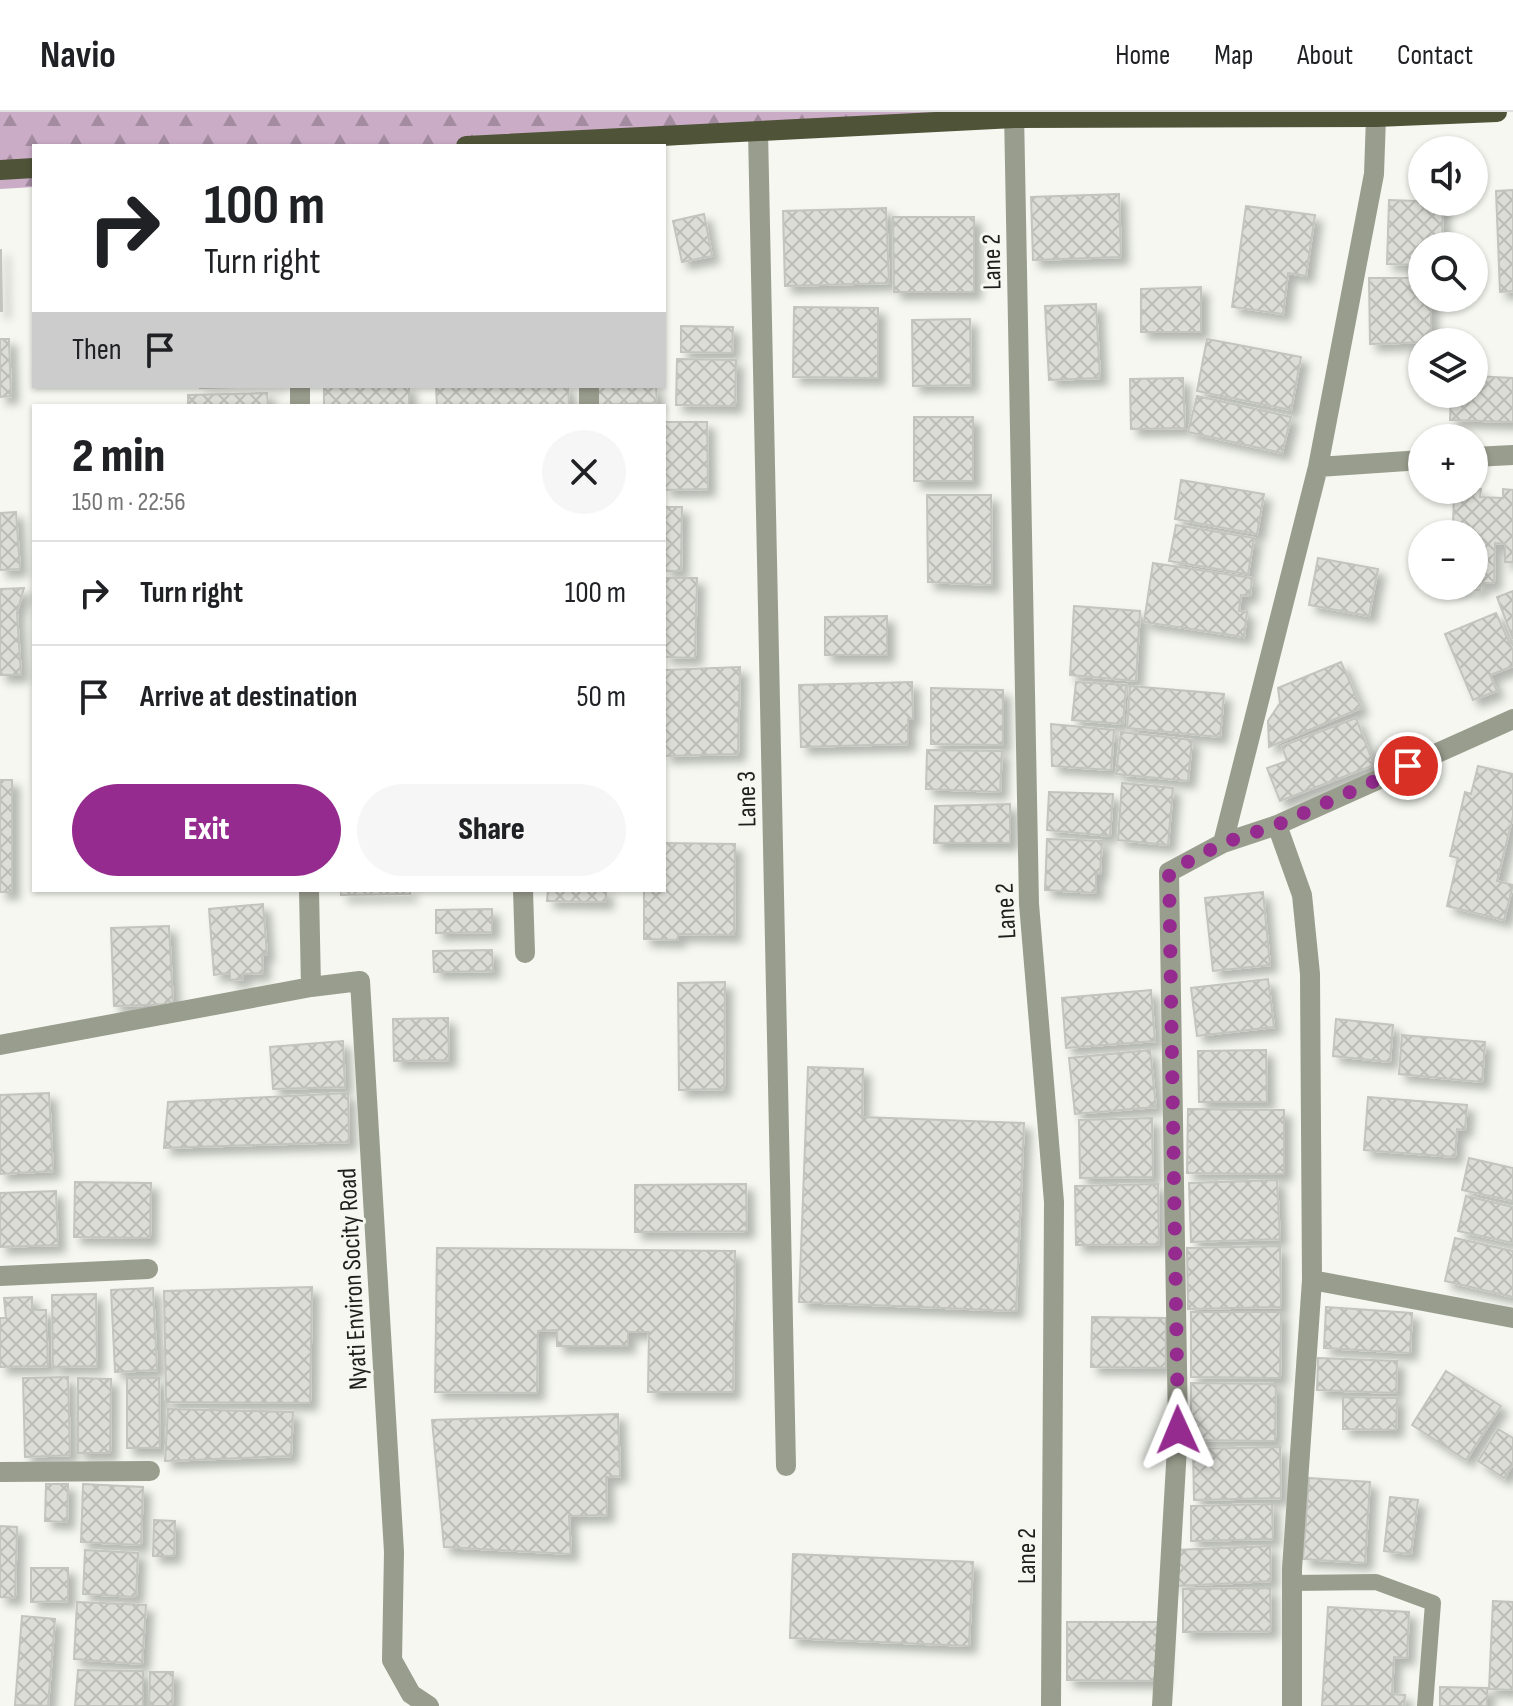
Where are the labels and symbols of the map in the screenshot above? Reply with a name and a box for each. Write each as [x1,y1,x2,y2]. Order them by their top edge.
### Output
street label: Lane 2 [977,234,1008,290]
pin [1374,732,1442,800]
street label: Lane 3 [732,771,763,827]
street label: Lane 2 [990,882,1023,940]
street label: Nyati Environ Socity Road [332,1167,375,1391]
position arrow [1136,1388,1220,1472]
street label: Lane 2 [1012,1528,1043,1584]

